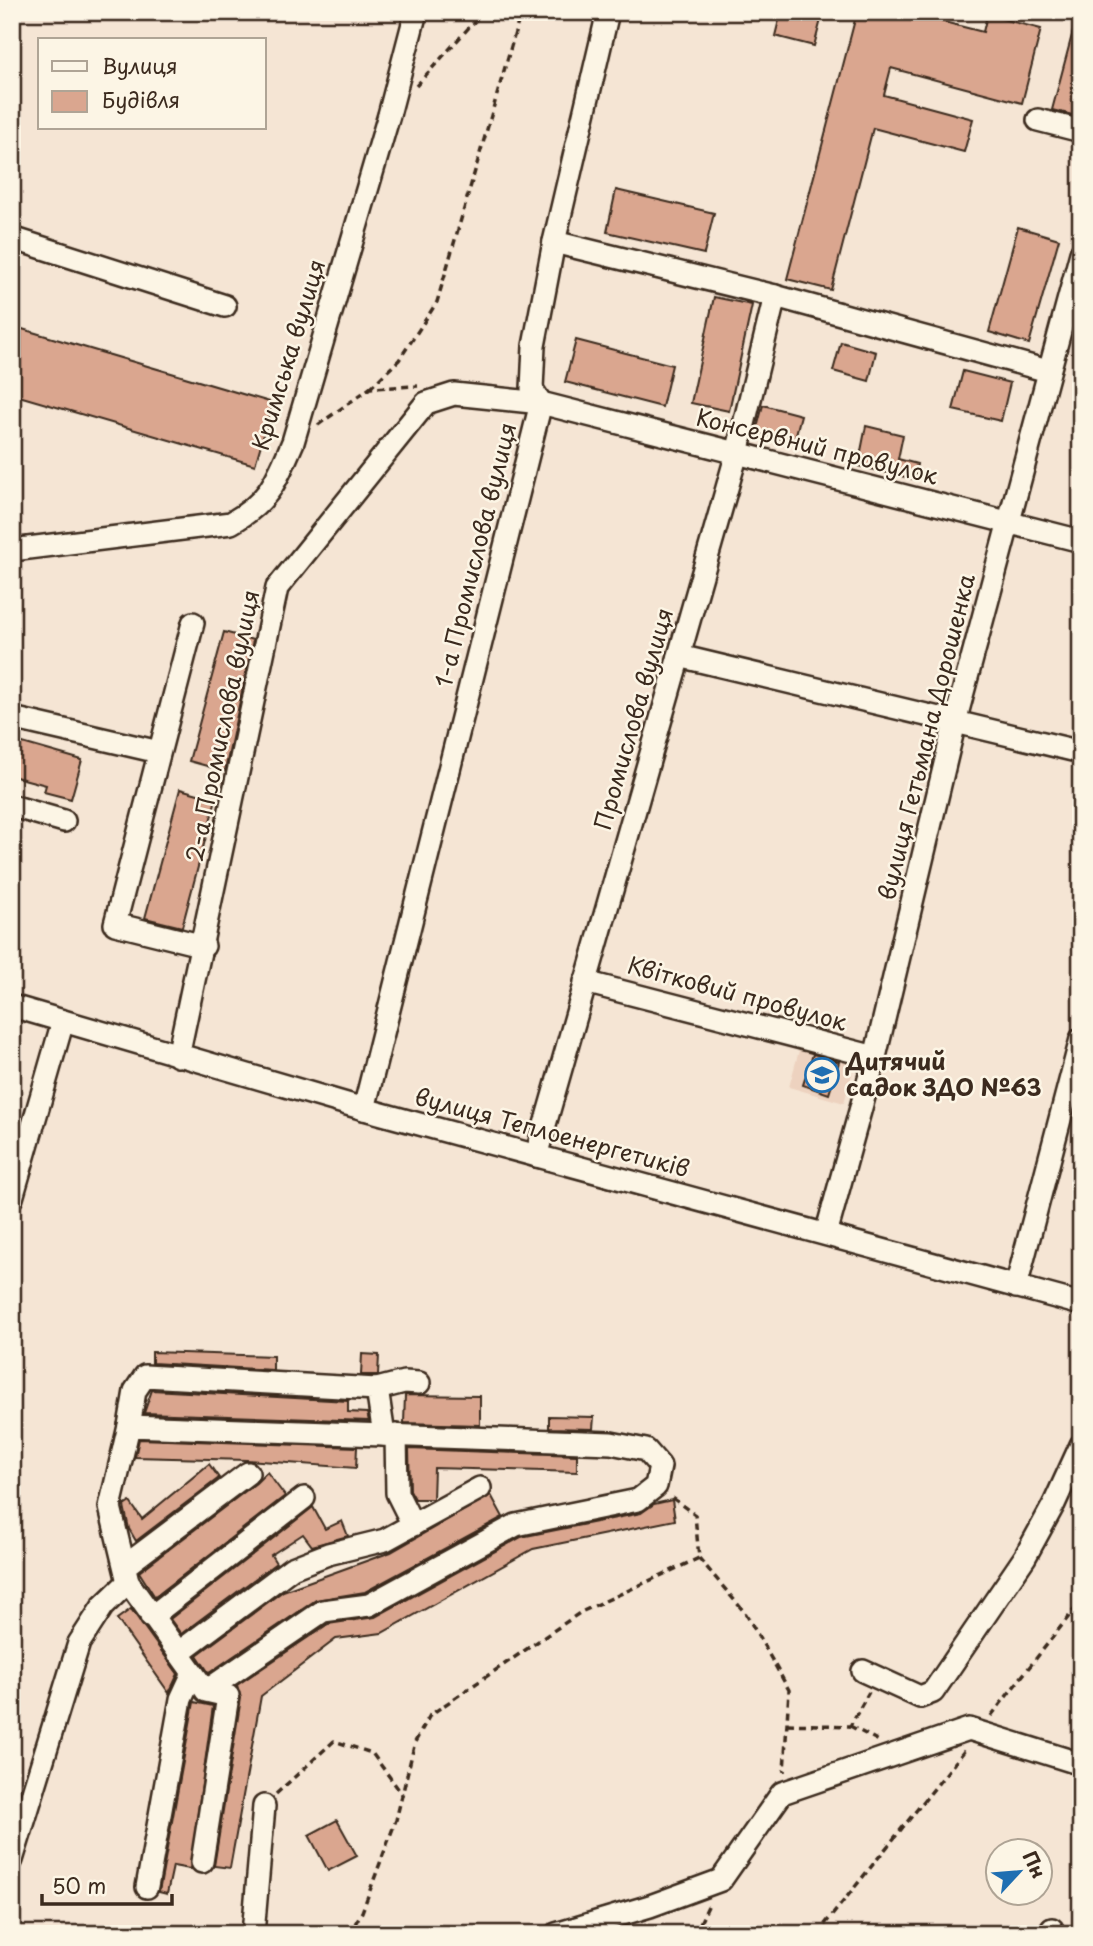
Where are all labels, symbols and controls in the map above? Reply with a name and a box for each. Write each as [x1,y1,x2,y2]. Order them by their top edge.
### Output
legend [38,38,266,130]
text: Вулиця [102,49,178,81]
text: Будівля [102,83,180,115]
street label: Кримська вулиця [242,255,333,454]
street label: Консервний провулок [693,399,942,493]
street label: 1-а Промислова вулиця [425,419,524,691]
street label: вулиця Гетьмана Дорошенка [868,569,983,903]
street label: 2-а Промислова вулиця [176,586,267,865]
street label: Промислова вулиця [584,603,681,834]
street label: Квітковий провулок [624,946,851,1039]
place label: Дитячий садок ЗДО №63 [845,1043,1042,1104]
school or university icon: Дитячий садок ЗДО №63 [803,1056,841,1094]
street label: вулиця Теплоенергетиків [411,1078,694,1185]
north arrow [984,1838,1054,1908]
text: Пн [1017,1846,1054,1883]
scale bar [42,1862,172,1906]
text: 50 m [52,1869,106,1901]

